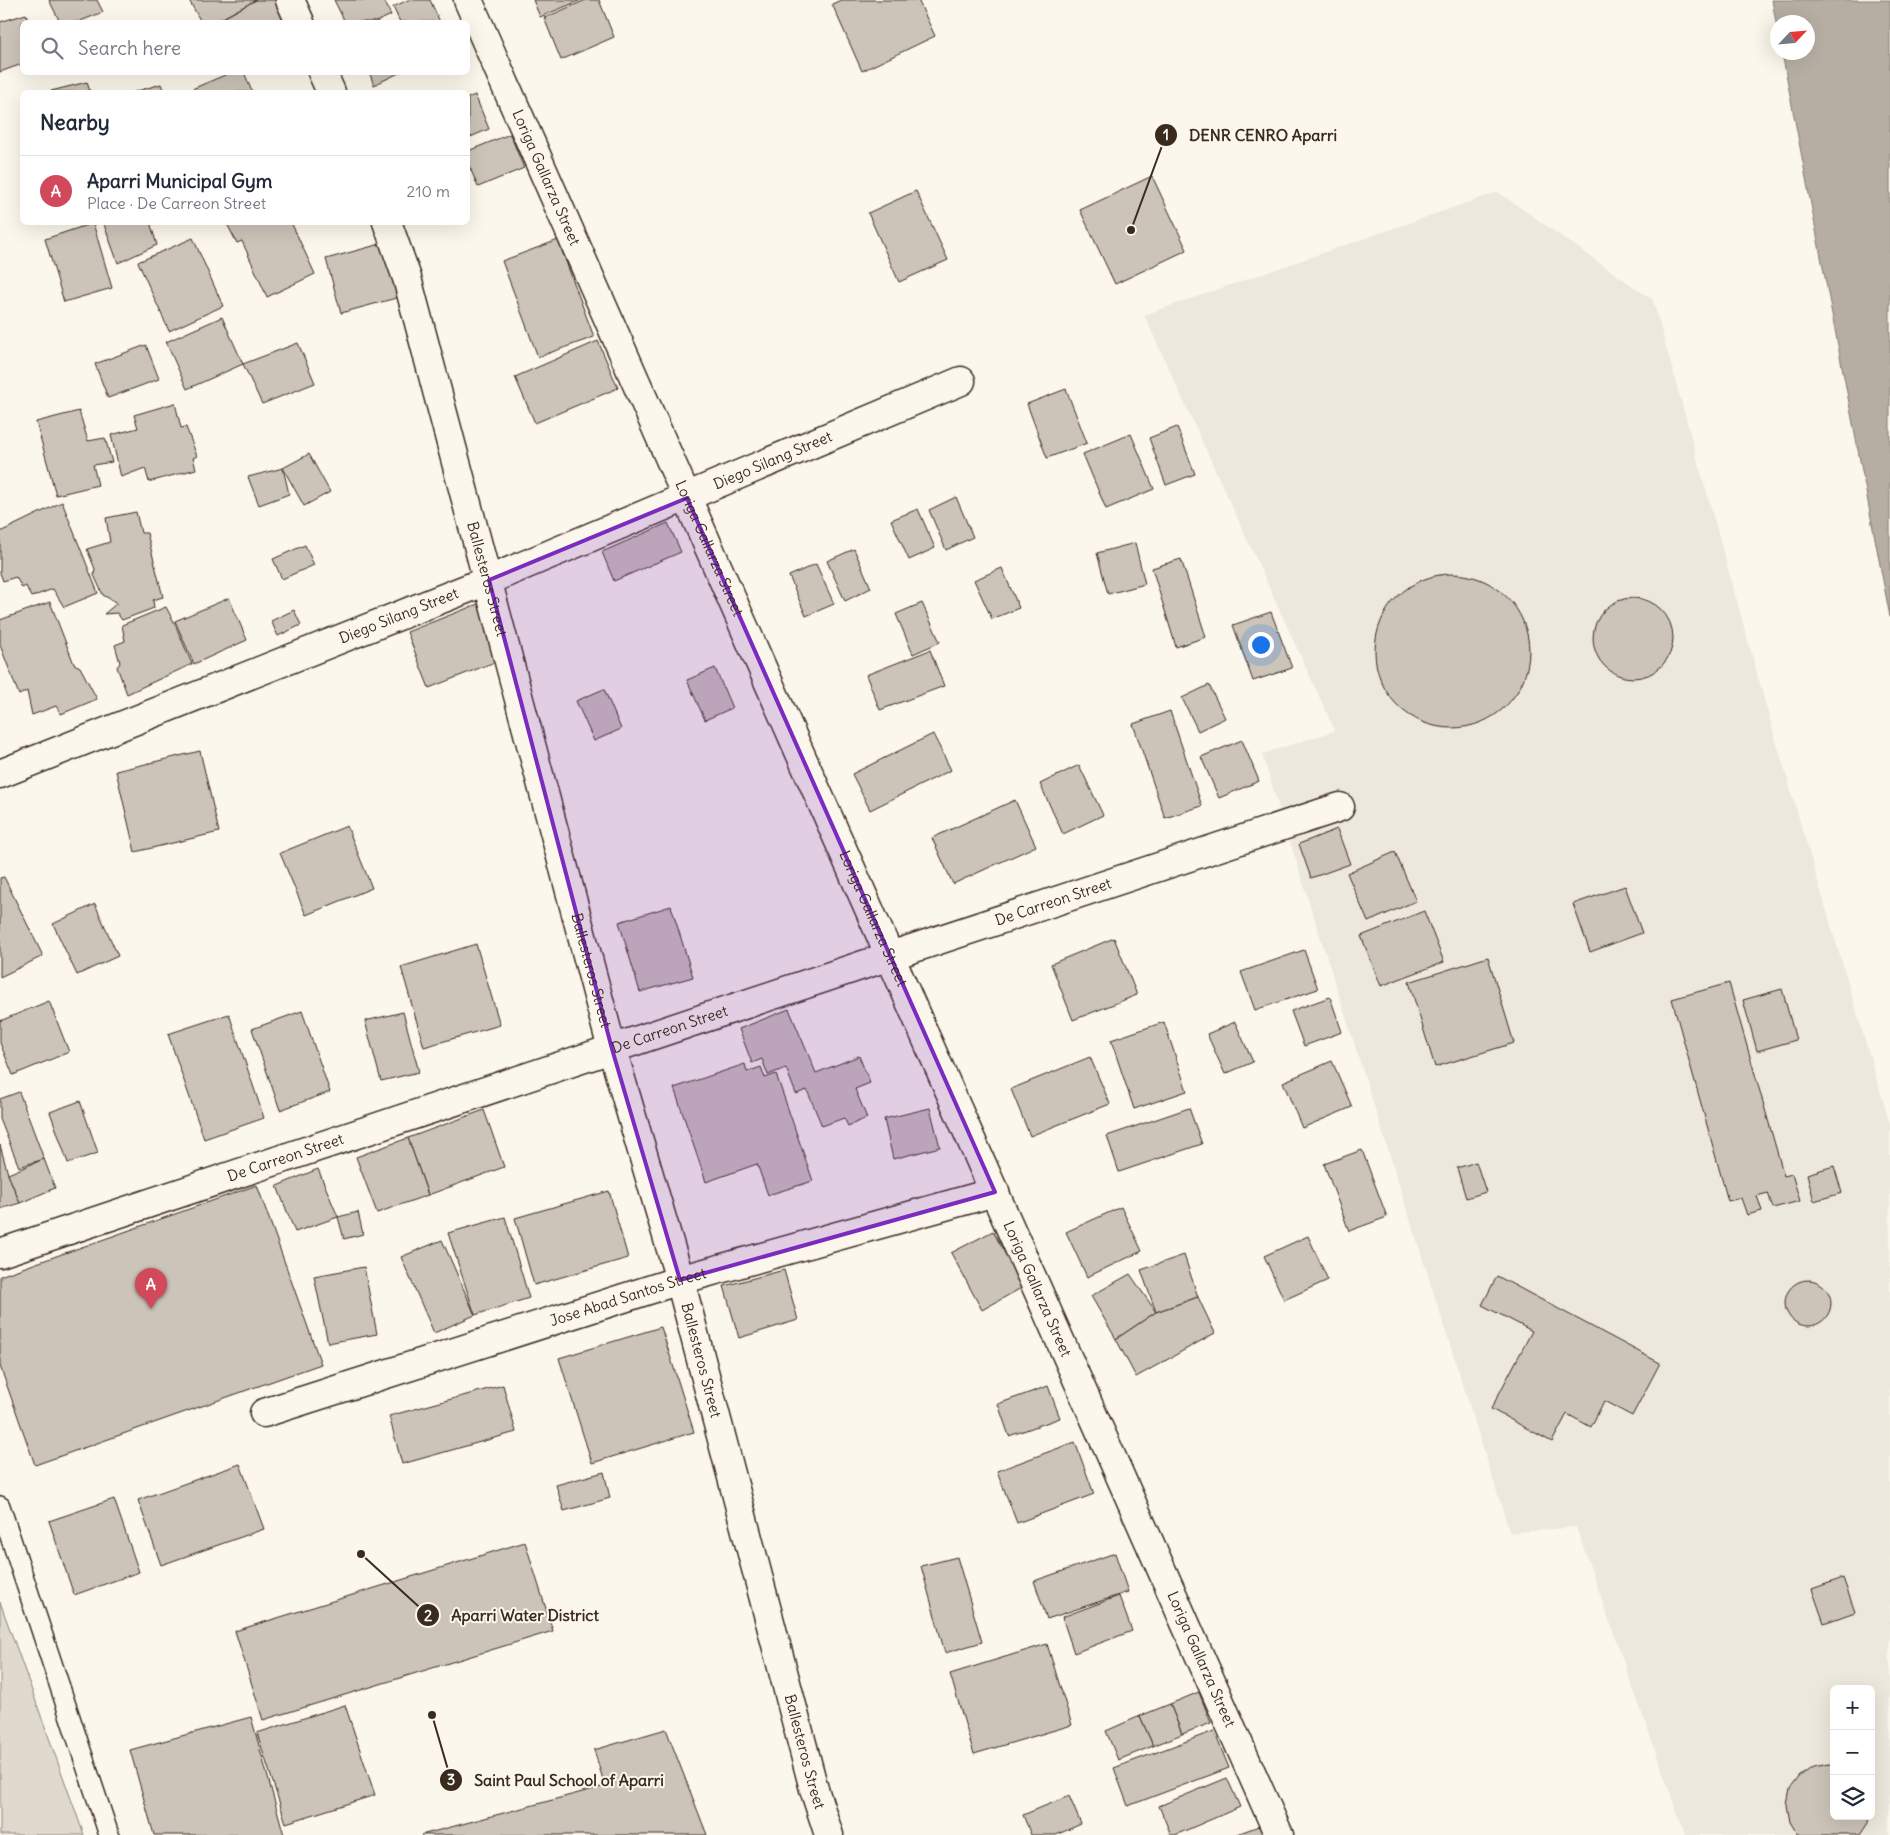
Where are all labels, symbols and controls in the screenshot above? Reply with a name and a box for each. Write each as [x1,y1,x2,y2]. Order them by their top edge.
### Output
north arrow [1770,15,1815,60]
search box [20,20,470,75]
icon: search [38,34,66,62]
text: Search here [78,36,181,60]
street label: Loriga Gallarza Street [508,106,585,248]
text: Nearby [40,109,110,136]
callout: DENR CENRO Aparri [1154,120,1347,151]
text: 1 [1163,125,1169,144]
text: DENR CENRO Aparri [1189,125,1337,146]
text: Aparri Municipal Gym [87,169,272,193]
text: A [51,181,61,201]
text: 210 m [407,181,450,201]
text: Place · De Carreon Street [87,193,266,213]
street label: Diego Silang Street [710,427,835,493]
street label: Loriga Gallarza Street [671,477,748,619]
street label: Ballesteros Street [463,519,512,638]
street label: Diego Silang Street [336,583,461,648]
your location [1248,632,1274,658]
street label: Loriga Gallarza Street [835,847,912,989]
street label: De Carreon Street [993,873,1114,930]
street label: Ballesteros Street [567,911,616,1030]
street label: De Carreon Street [609,1001,730,1057]
street label: De Carreon Street [225,1129,346,1185]
street label: Loriga Gallarza Street [999,1218,1076,1360]
street label: Jose Abad Santos Street [547,1263,708,1330]
pin: A [135,1268,167,1309]
street label: Ballesteros Street [677,1301,726,1420]
street label: Loriga Gallarza Street [1163,1588,1240,1730]
callout: Aparri Water District [416,1600,609,1631]
text: Aparri Water District [451,1605,599,1626]
text: 2 [424,1606,432,1625]
map controls [1830,1685,1875,1820]
button: + [1830,1685,1875,1730]
street label: Ballesteros Street [781,1692,830,1811]
button: − [1830,1730,1875,1775]
callout: Saint Paul School of Aparri [439,1765,674,1796]
text: 3 [447,1770,455,1789]
text: Saint Paul School of Aparri [474,1770,664,1791]
button: layers [1830,1775,1875,1820]

